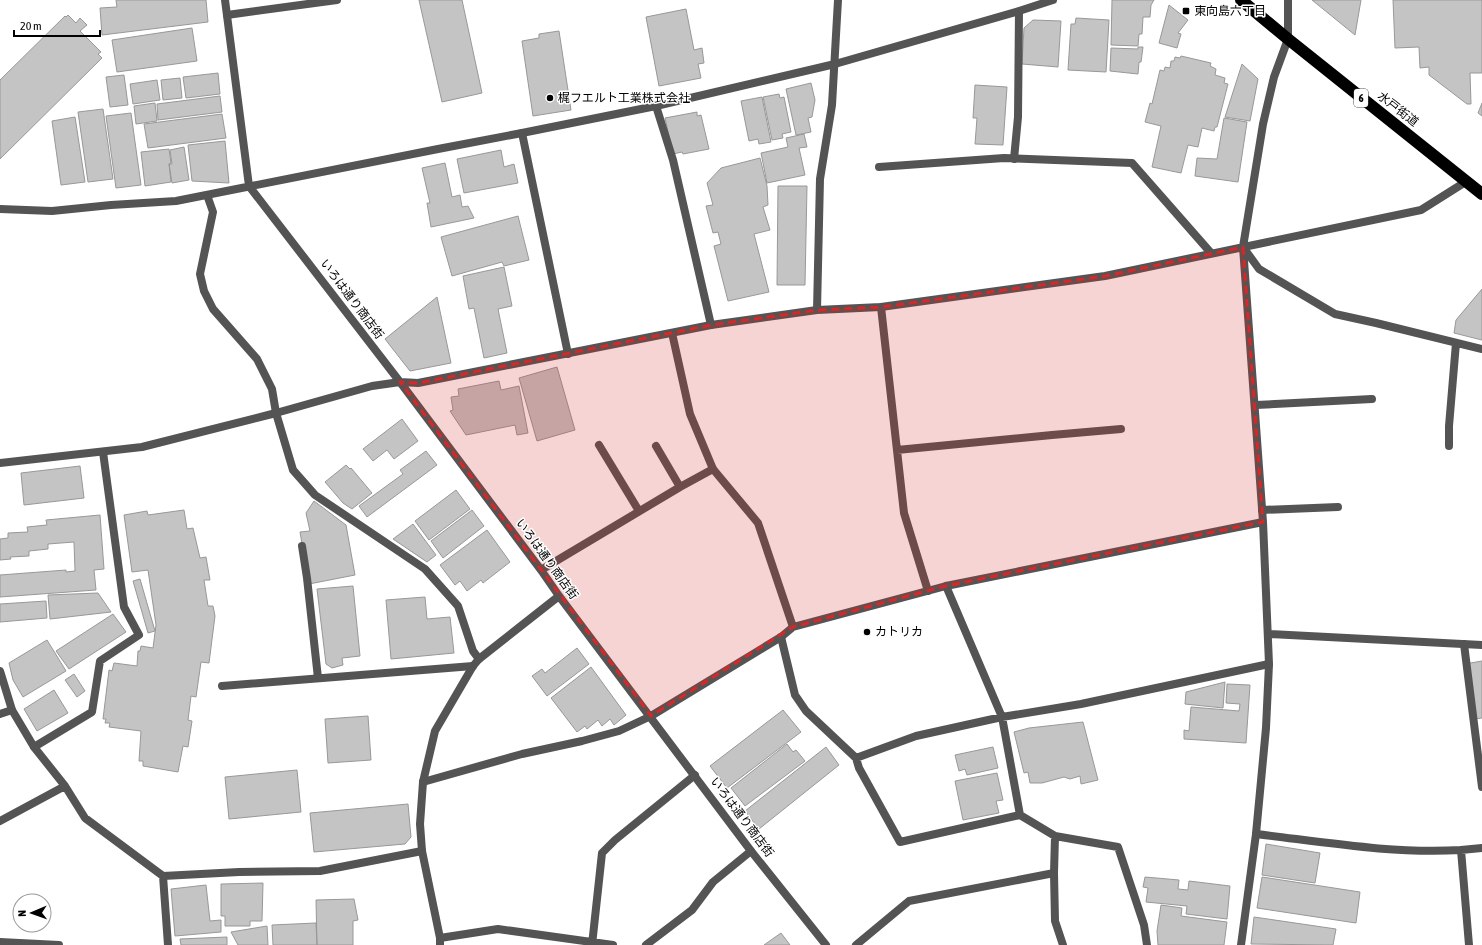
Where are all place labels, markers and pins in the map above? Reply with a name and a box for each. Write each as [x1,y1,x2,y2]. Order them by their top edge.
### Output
place label: 東向島六丁目 [1194,4,1266,18]
marker: 東向島六丁目 [1181,6,1191,16]
place label: 梶フエルト工業株式会社 [558,91,690,105]
marker: 梶フエルト工業株式会社 [545,93,555,103]
place label: カトリカ [875,625,923,639]
marker: カトリカ [862,627,872,637]

